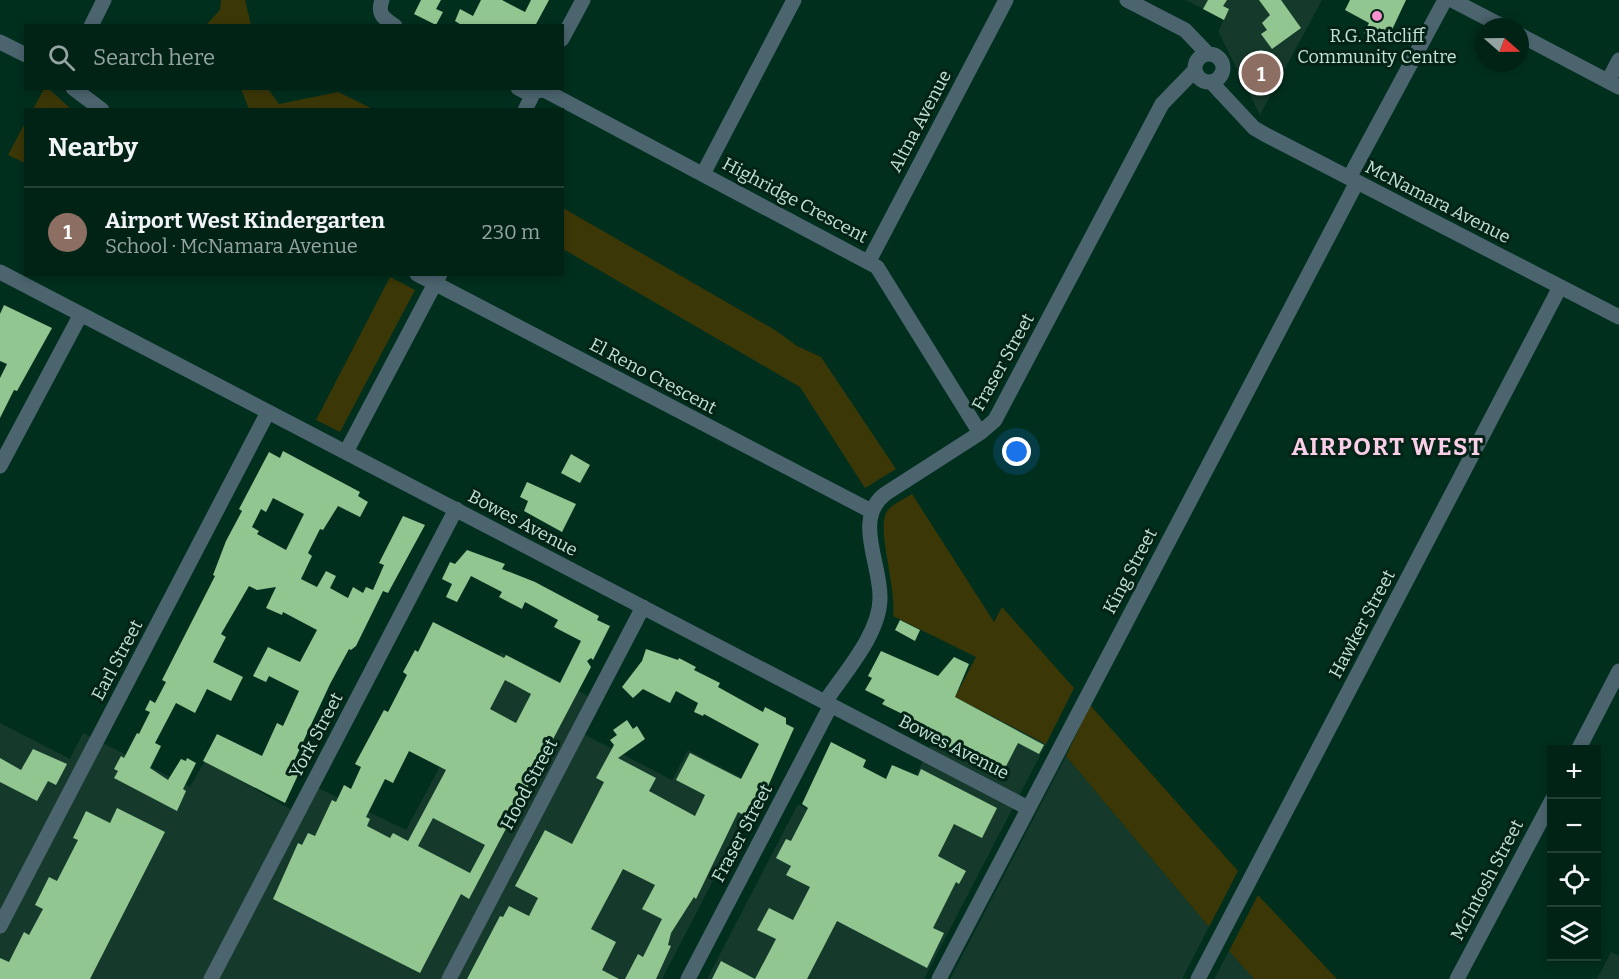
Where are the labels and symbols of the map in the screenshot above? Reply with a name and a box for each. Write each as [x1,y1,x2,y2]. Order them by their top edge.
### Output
marker: R.G. Ratcliff Community Centre [1370,9,1384,23]
north arrow [1475,18,1529,72]
place label: R.G. Ratcliff Community Centre [1297,25,1457,68]
pin: 1 [1242,50,1280,96]
street label: Altna Avenue [884,66,956,176]
street label: Highridge Crescent [719,152,872,248]
street label: McNamara Avenue [1362,156,1514,248]
street label: Fraser Street [967,309,1039,415]
street label: El Reno Crescent [586,333,721,419]
district label: AIRPORT WEST [1291,433,1485,461]
your location [1002,437,1031,466]
street label: Bowes Avenue [465,485,581,561]
street label: King Street [1098,524,1162,618]
street label: Hawker Street [1324,566,1400,682]
street label: Earl Street [87,616,148,704]
street label: York Street [285,688,348,781]
street label: Bowes Avenue [895,710,1013,784]
street label: Hood Street [496,734,562,833]
street label: Fraser Street [707,780,777,886]
street label: McIntosh Street [1446,815,1528,944]

